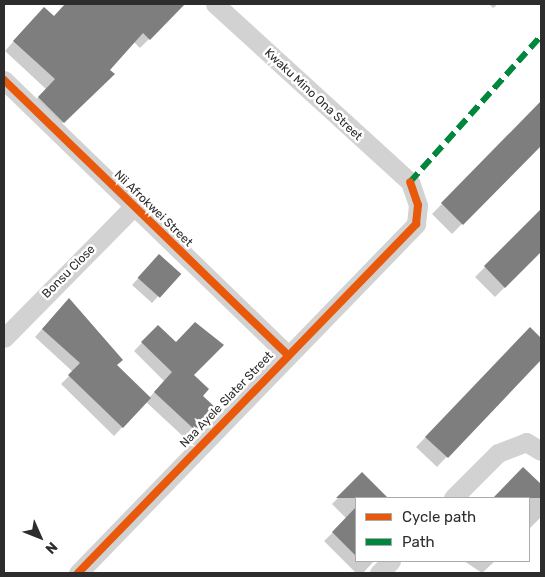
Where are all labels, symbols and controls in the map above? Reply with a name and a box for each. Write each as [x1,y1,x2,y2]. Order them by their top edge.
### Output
street label: Kwaku Mino Ona Street [261,46,365,144]
street label: Nii Afrokwei Street [111,168,195,250]
street label: Bonsu Close [39,242,99,302]
street label: Naa Ayele Slater Street [177,349,277,451]
legend [355,497,530,562]
text: Cycle path [402,508,476,526]
north arrow [15,512,65,562]
text: Path [402,533,435,551]
text: N [42,538,61,557]

